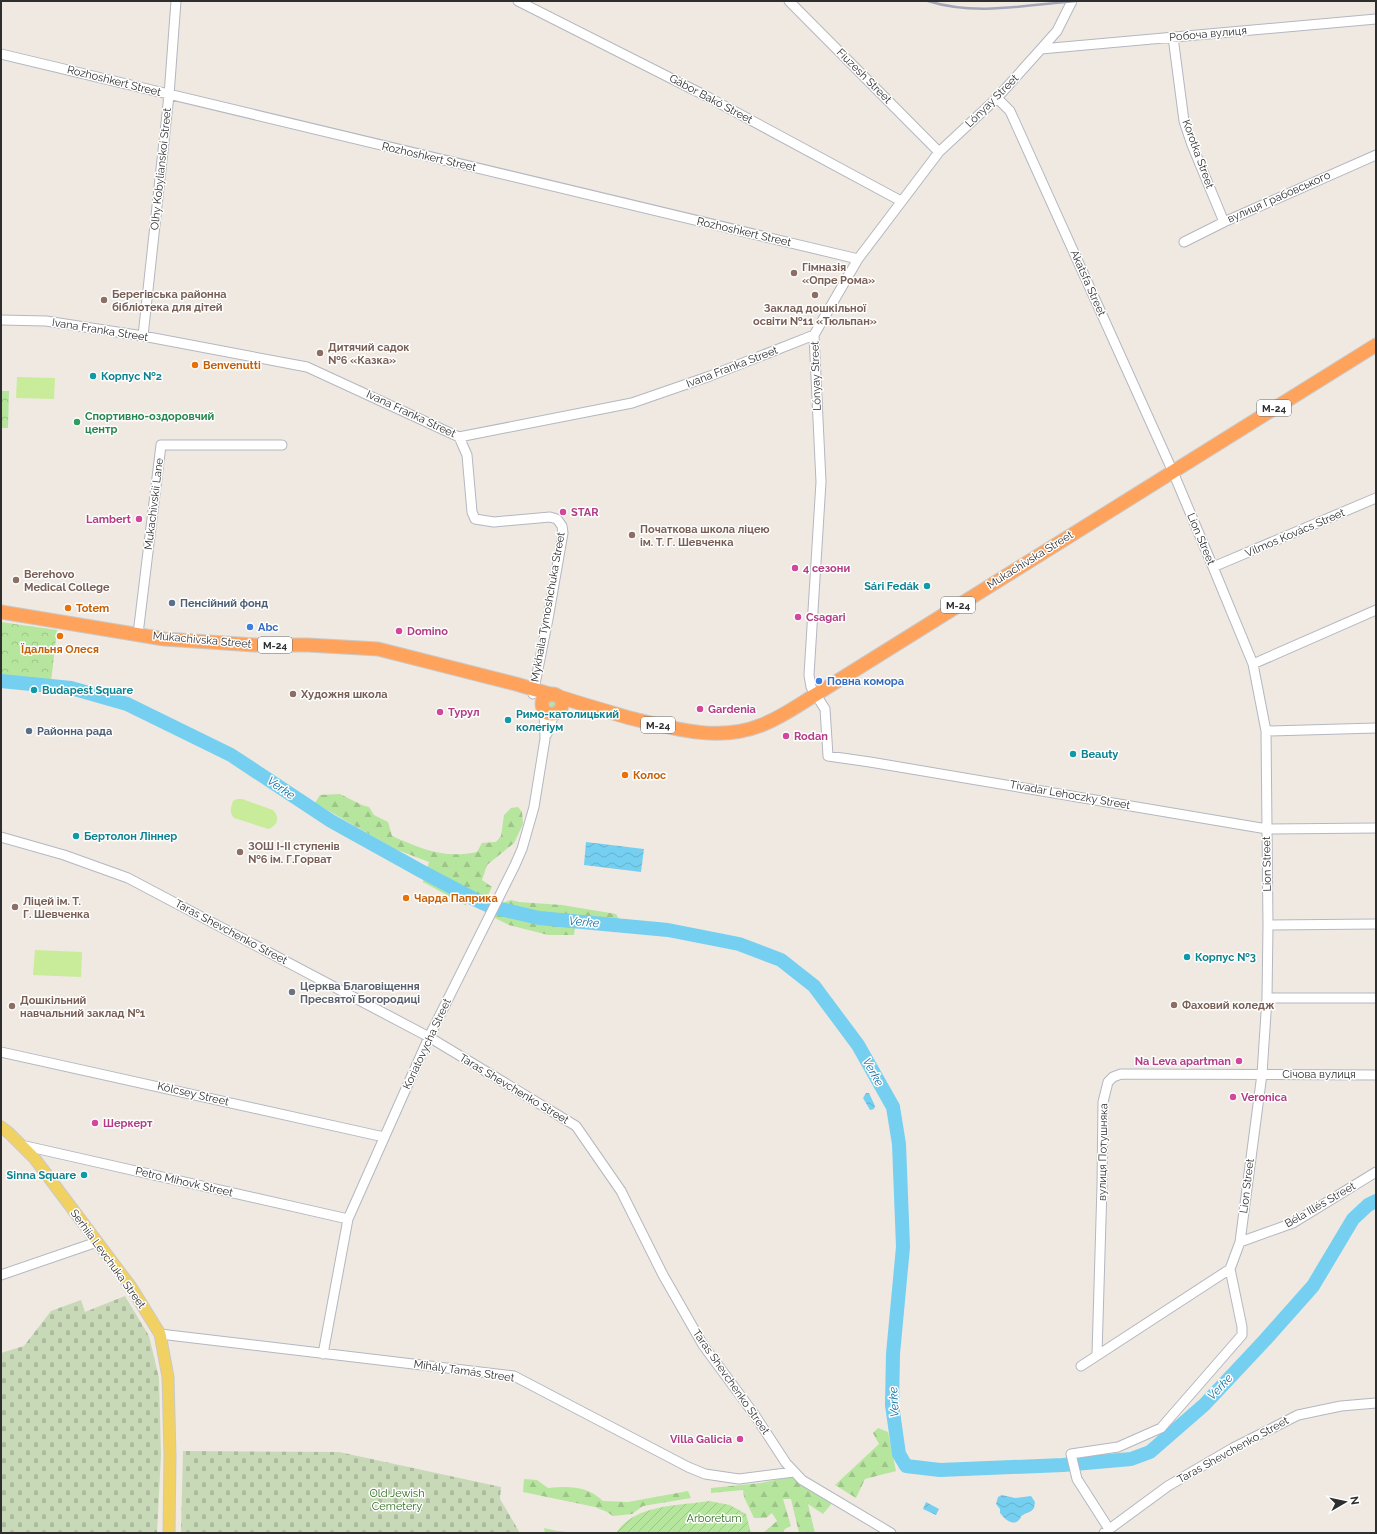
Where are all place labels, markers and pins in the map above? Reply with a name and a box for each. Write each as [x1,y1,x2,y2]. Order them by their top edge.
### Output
place label: Гімназія «Опре Рома» [802,261,875,287]
marker: Гімназія «Опре Рома» [789,268,799,278]
place label: Берегівська районна бібліотека для дітей [112,288,227,314]
marker: Заклад дошкільної освіти №11 «Тюльпан» [810,290,820,300]
marker: Берегівська районна бібліотека для дітей [99,295,109,305]
place label: Заклад дошкільної освіти №11 «Тюльпан» [753,302,877,328]
place label: Дитячий садок №6 «Казка» [328,341,410,367]
marker: Дитячий садок №6 «Казка» [315,348,325,358]
place label: Benvenutti [203,359,261,372]
marker: Benvenutti [190,360,200,370]
place label: Корпус №2 [101,370,162,383]
marker: Корпус №2 [88,371,98,381]
place label: Спортивно-оздоровчий центр [85,410,214,436]
marker: Спортивно-оздоровчий центр [72,417,82,427]
place label: STAR [571,506,599,519]
marker: STAR [558,507,568,517]
place label: Lambert [86,513,132,526]
marker: Lambert [134,514,144,524]
place label: Початкова школа ліцею ім. Т. Г. Шевченка [640,523,770,549]
marker: Початкова школа ліцею ім. Т. Г. Шевченка [627,530,637,540]
place label: 4 сезони [803,562,850,575]
marker: 4 сезони [790,563,800,573]
place label: Berehovo Medical College [24,568,110,594]
marker: Berehovo Medical College [11,575,21,585]
place label: Sári Fedák [864,580,920,593]
marker: Sári Fedák [922,581,932,591]
place label: Пенсійний фонд [180,597,268,610]
marker: Пенсійний фонд [167,598,177,608]
place label: Totem [76,602,109,615]
marker: Totem [63,603,73,613]
place label: Csagari [806,611,846,624]
marker: Csagari [793,612,803,622]
place label: Abc [258,621,279,634]
marker: Abc [245,622,255,632]
place label: Domino [407,625,448,638]
marker: Domino [394,626,404,636]
marker: Їдальня Олеся [55,631,65,641]
place label: Їдальня Олеся [20,642,99,656]
place label: Повна комора [827,675,904,688]
marker: Повна комора [814,676,824,686]
place label: Budapest Square [42,684,134,697]
marker: Budapest Square [29,685,39,695]
place label: Художня школа [300,688,388,701]
marker: Художня школа [288,689,298,699]
place label: Gardenia [708,703,756,716]
marker: Gardenia [695,704,705,714]
place label: Турул [448,706,480,719]
marker: Турул [435,707,445,717]
place label: Римо-католицький колегіум [516,708,619,734]
marker: Римо-католицький колегіум [503,715,513,725]
place label: Районна рада [37,725,112,738]
marker: Районна рада [24,726,34,736]
place label: Rodan [794,730,828,743]
marker: Rodan [781,731,791,741]
place label: Beauty [1081,748,1118,761]
marker: Beauty [1068,749,1078,759]
place label: Колос [633,769,666,782]
marker: Колос [620,770,630,780]
place label: Бертолон Ліннер [84,830,177,843]
marker: Бертолон Ліннер [71,831,81,841]
place label: ЗОШ І-ІІ ступенів №6 ім. Г.Горват [248,840,340,866]
marker: ЗОШ І-ІІ ступенів №6 ім. Г.Горват [235,847,245,857]
place label: Чарда Паприка [414,892,498,905]
marker: Чарда Паприка [401,893,411,903]
place label: Ліцей ім. Т. Г. Шевченка [23,895,90,921]
marker: Ліцей ім. Т. Г. Шевченка [10,902,20,912]
place label: Корпус №3 [1195,951,1256,964]
marker: Корпус №3 [1182,952,1192,962]
place label: Церква Благовіщення Пресвятої Богородиці [300,980,420,1006]
marker: Церква Благовіщення Пресвятої Богородиці [287,987,297,997]
place label: Дошкільний навчальний заклад №1 [20,994,146,1020]
place label: Фаховий коледж [1182,999,1275,1012]
marker: Фаховий коледж [1169,1000,1179,1010]
marker: Дошкільний навчальний заклад №1 [7,1001,17,1011]
place label: Na Leva apartman [1135,1055,1231,1068]
marker: Na Leva apartman [1234,1056,1244,1066]
place label: Veronica [1241,1091,1287,1104]
marker: Veronica [1228,1092,1238,1102]
place label: Шеркерт [103,1117,153,1130]
marker: Шеркерт [90,1118,100,1128]
place label: Sinna Square [7,1169,76,1182]
marker: Sinna Square [79,1170,89,1180]
place label: Villa Galicia [670,1433,732,1446]
marker: Villa Galicia [735,1434,745,1444]

